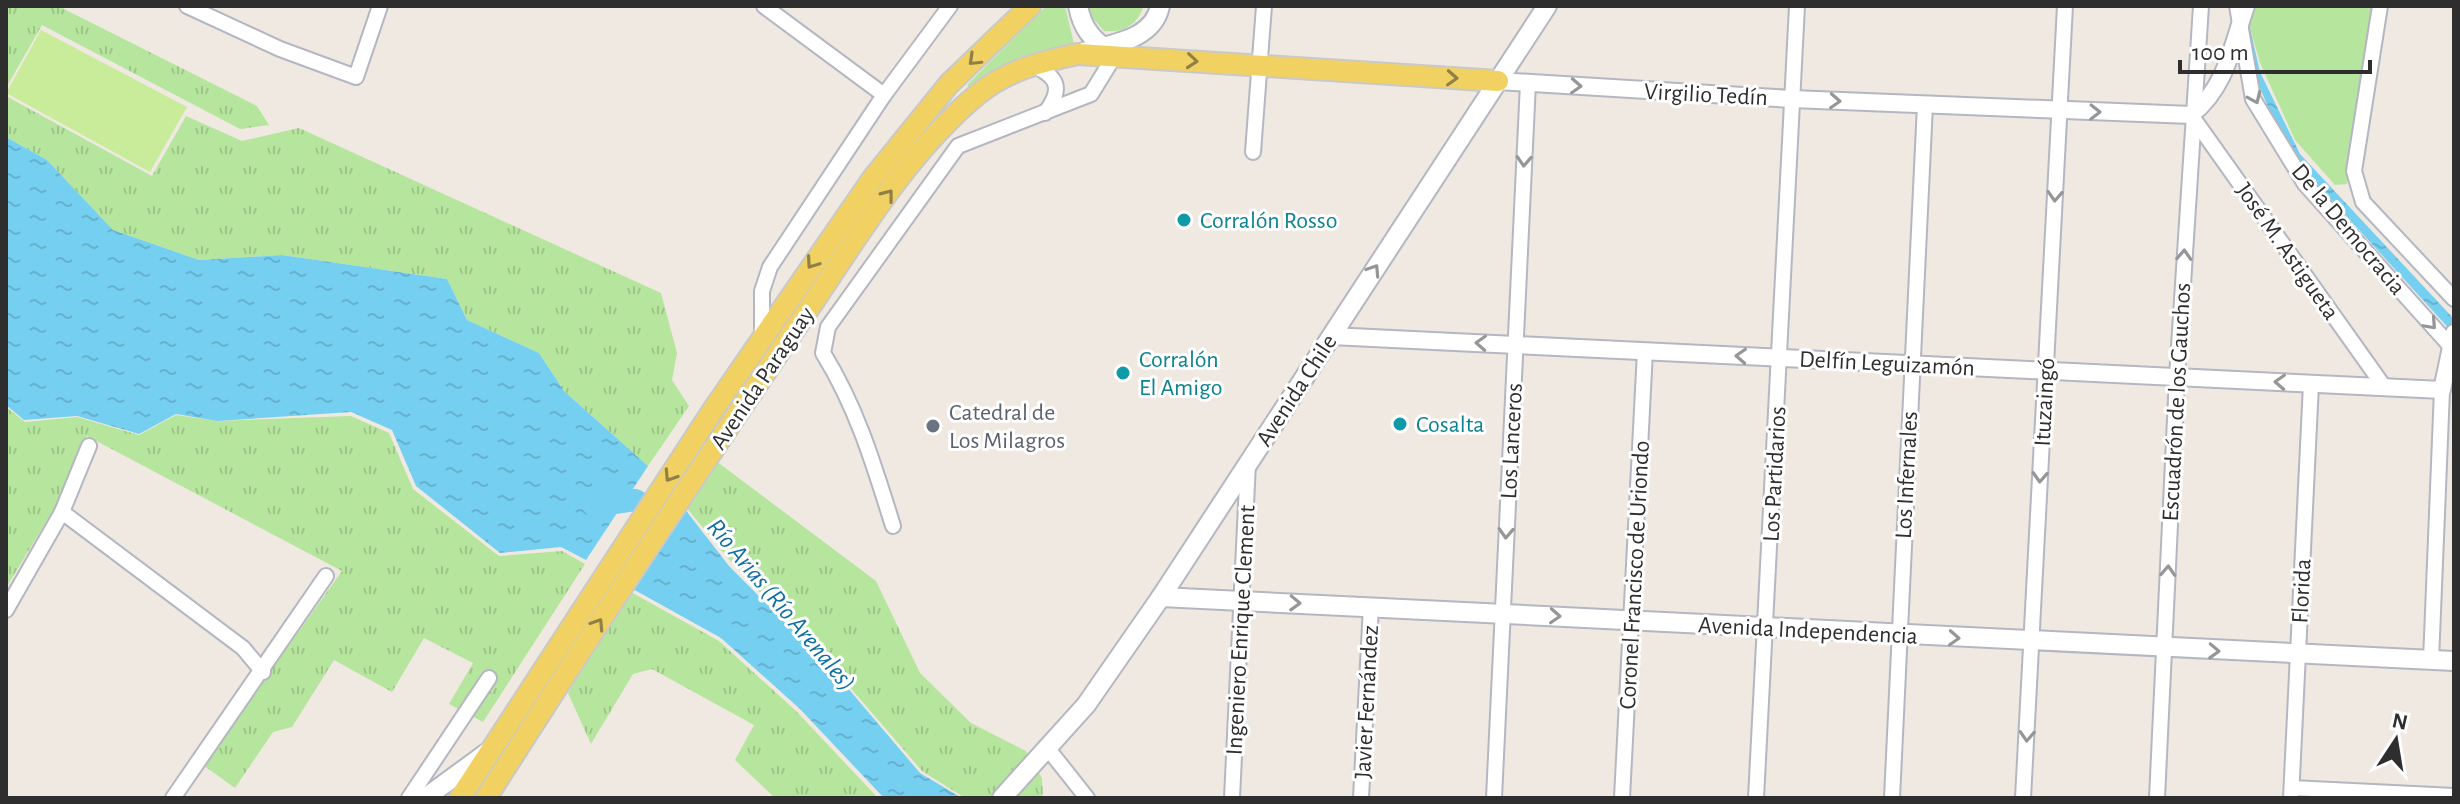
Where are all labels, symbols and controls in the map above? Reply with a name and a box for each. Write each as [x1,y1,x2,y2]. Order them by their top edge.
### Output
scale bar [2180,24,2370,74]
text: 100 m [2192,41,2249,65]
one-way arrow [969,51,983,65]
one-way arrow [1186,53,1199,70]
one-way arrow [1446,69,1459,86]
one-way arrow [1570,77,1583,94]
street label: Virgilio Tedín [1643,80,1768,110]
one-way arrow [2245,90,2261,104]
one-way arrow [1829,92,1842,109]
one-way arrow [2089,104,2102,121]
one-way arrow [1516,155,1533,168]
street label: De la Democracia [2287,160,2410,300]
street label: José M. Astigueta [2231,179,2343,324]
one-way arrow [878,190,893,204]
one-way arrow [2047,190,2064,203]
place label: Corralón Rosso [1200,209,1338,233]
marker: Corralón Rosso [1175,211,1193,229]
one-way arrow [2175,248,2192,261]
one-way arrow [807,255,822,269]
one-way arrow [1364,265,1379,279]
street label: Escuadrón de los Gauchos [2159,282,2195,522]
street label: Avenida Paraguay [706,303,819,454]
one-way arrow [2421,315,2435,330]
street label: Avenida Chile [1252,330,1342,451]
one-way arrow [1474,335,1487,352]
street label: Delfín Leguizamón [1798,347,1975,381]
place label: Corralón El Amigo [1139,348,1223,400]
one-way arrow [1734,348,1747,365]
street label: Ituzaingó [2031,357,2059,447]
marker: Corralón El Amigo [1114,364,1132,382]
one-way arrow [2273,374,2286,391]
street label: Los Lanceros [1497,382,1527,500]
place label: Catedral de Los Milagros [949,401,1065,453]
street label: Los Partidarios [1759,406,1791,542]
street label: Los Infernales [1892,411,1922,539]
place label: Cosalta [1416,413,1484,437]
marker: Cosalta [1391,415,1409,433]
marker: Catedral de Los Milagros [924,417,942,435]
street label: Coronel Francisco de Uriondo [1616,440,1654,710]
one-way arrow [665,467,680,482]
one-way arrow [2032,471,2049,484]
street label: Ingeniero Enrique Clement [1222,504,1260,756]
water label: Río Arias (Río Arenales) [702,514,861,696]
one-way arrow [1498,527,1515,540]
street label: Florida [2288,558,2316,624]
one-way arrow [2159,564,2176,577]
one-way arrow [1289,595,1302,612]
one-way arrow [1549,607,1562,624]
street label: Avenida Independencia [1698,613,1918,649]
one-way arrow [589,618,604,633]
street label: Javier Fernández [1351,625,1383,779]
one-way arrow [1948,630,1961,647]
one-way arrow [2208,642,2221,659]
north arrow [2356,700,2436,780]
text: N [2390,709,2410,734]
one-way arrow [2019,730,2036,743]

